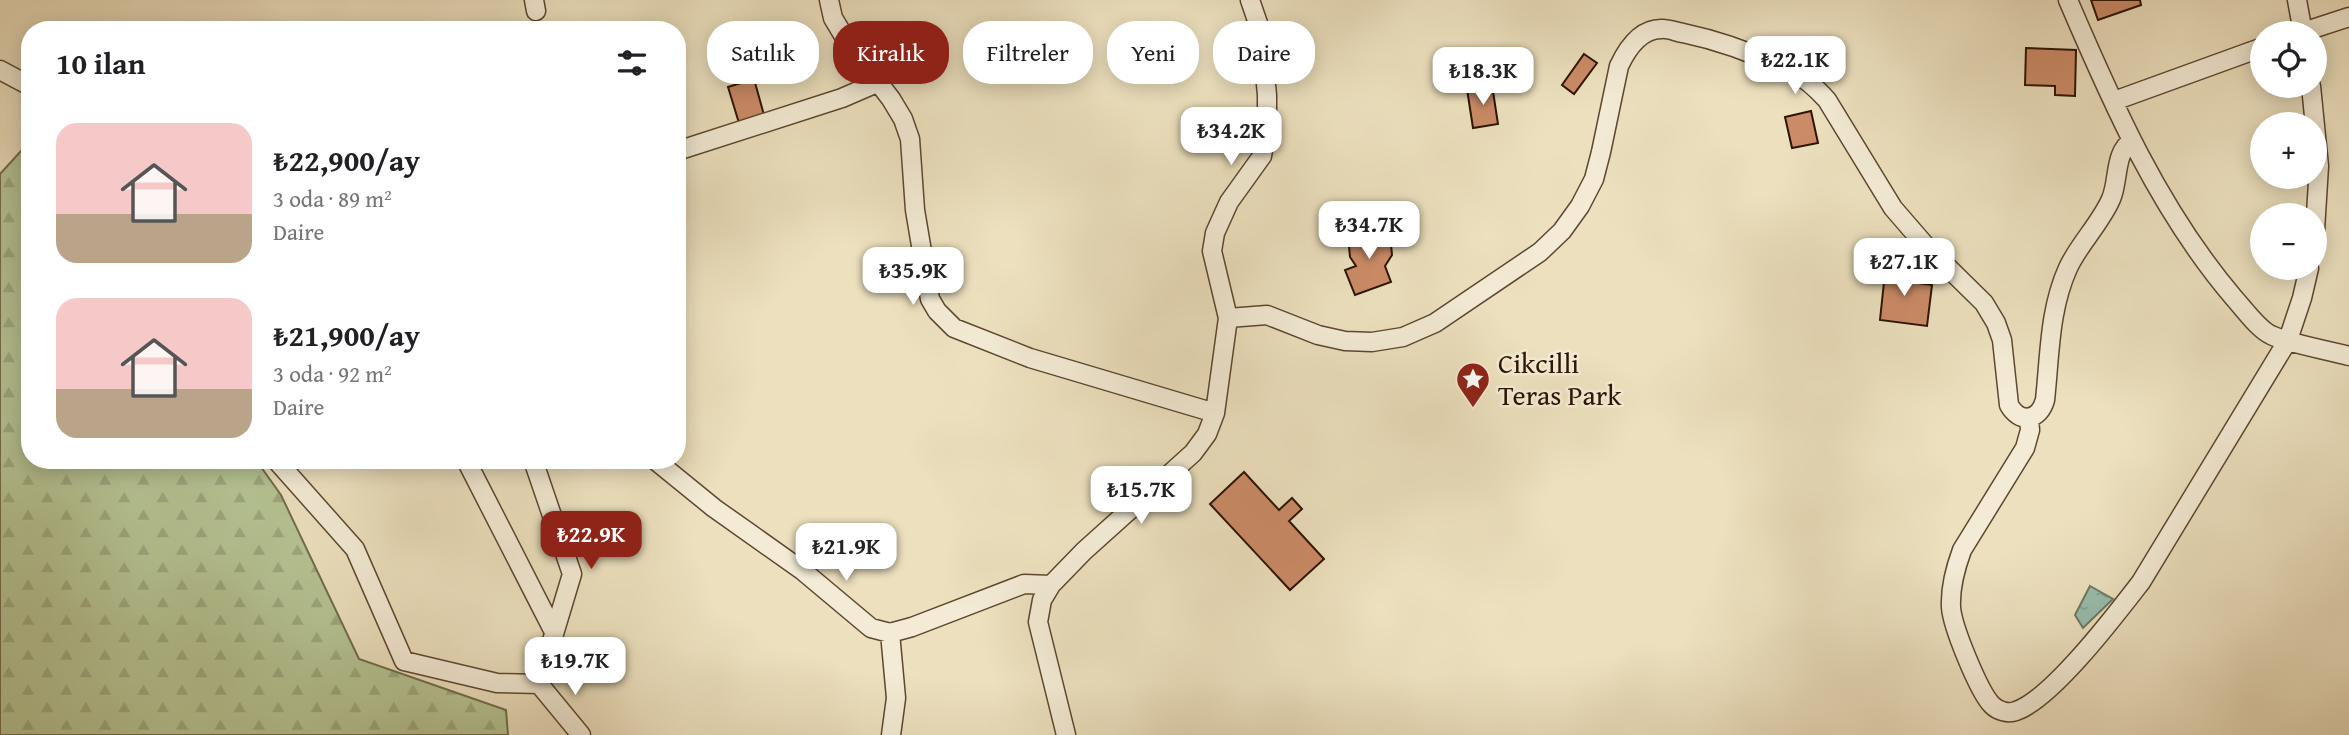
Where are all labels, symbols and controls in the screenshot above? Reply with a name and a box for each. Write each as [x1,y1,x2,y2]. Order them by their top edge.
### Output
chip: Satılık [707,21,819,84]
chip: Kiralık [833,21,949,84]
chip: Filtreler [963,21,1093,84]
chip: Yeni [1107,21,1199,84]
chip: Daire [1213,21,1315,84]
map controls [2250,21,2327,280]
button: locate [2250,21,2327,98]
pin: ₺22.1K [1738,36,1852,96]
text: 10 ilan [56,41,145,85]
text: ₺22.1K [1761,42,1829,75]
icon: filters [613,44,651,82]
pin: ₺18.3K [1426,48,1540,107]
text: ₺18.3K [1449,53,1517,86]
pin: ₺34.2K [1174,108,1288,167]
button: + [2250,112,2327,189]
text: ₺34.2K [1197,113,1265,146]
text: ₺22,900/ay [273,138,420,182]
icon: home [112,151,196,235]
text: 3 oda · 89 m² [273,182,392,215]
pin: ₺34.7K [1312,202,1426,261]
button: − [2250,203,2327,280]
text: ₺34.7K [1335,207,1403,240]
text: Daire [273,215,324,248]
pin: ₺27.1K [1847,238,1961,298]
text: ₺27.1K [1870,244,1938,277]
pin: ₺35.9K [856,247,970,307]
text: ₺35.9K [879,253,947,286]
text: ₺21,900/ay [273,313,420,357]
icon: home [112,326,196,410]
place label: Cikcilli Teras Park [1498,342,1622,415]
text: 3 oda · 92 m² [273,357,392,390]
place icon: Cikcilli Teras Park [1454,360,1492,409]
text: Daire [273,390,324,423]
pin: ₺15.7K [1084,466,1198,526]
text: ₺15.7K [1107,472,1175,505]
pin: ₺22.9K [534,512,648,571]
text: ₺22.9K [557,517,625,550]
pin: ₺21.9K [789,524,903,583]
text: ₺21.9K [812,529,880,562]
pin: ₺19.7K [518,638,632,697]
text: ₺19.7K [541,643,609,676]

